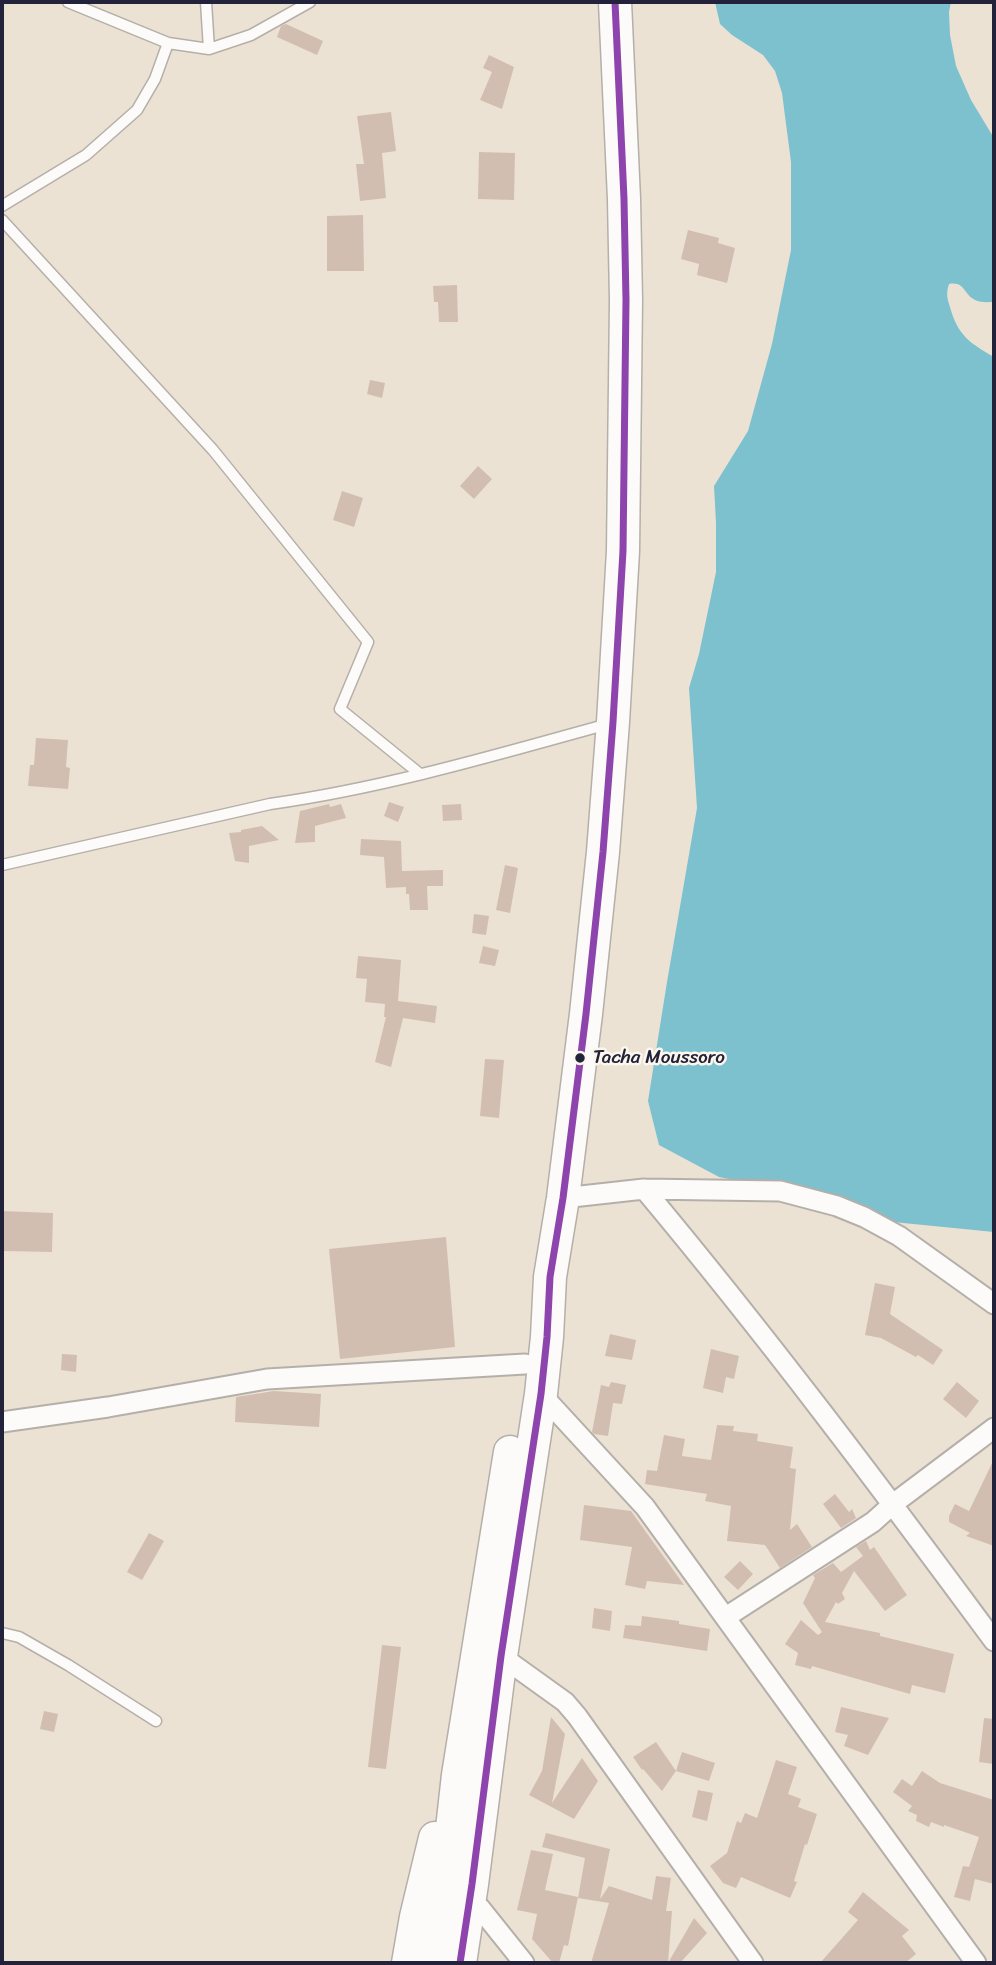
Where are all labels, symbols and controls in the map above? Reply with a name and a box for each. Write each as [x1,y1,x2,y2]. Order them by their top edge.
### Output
place label: Tacha Moussoro [593,1047,725,1069]
marker: Tacha Moussoro [573,1051,587,1065]

